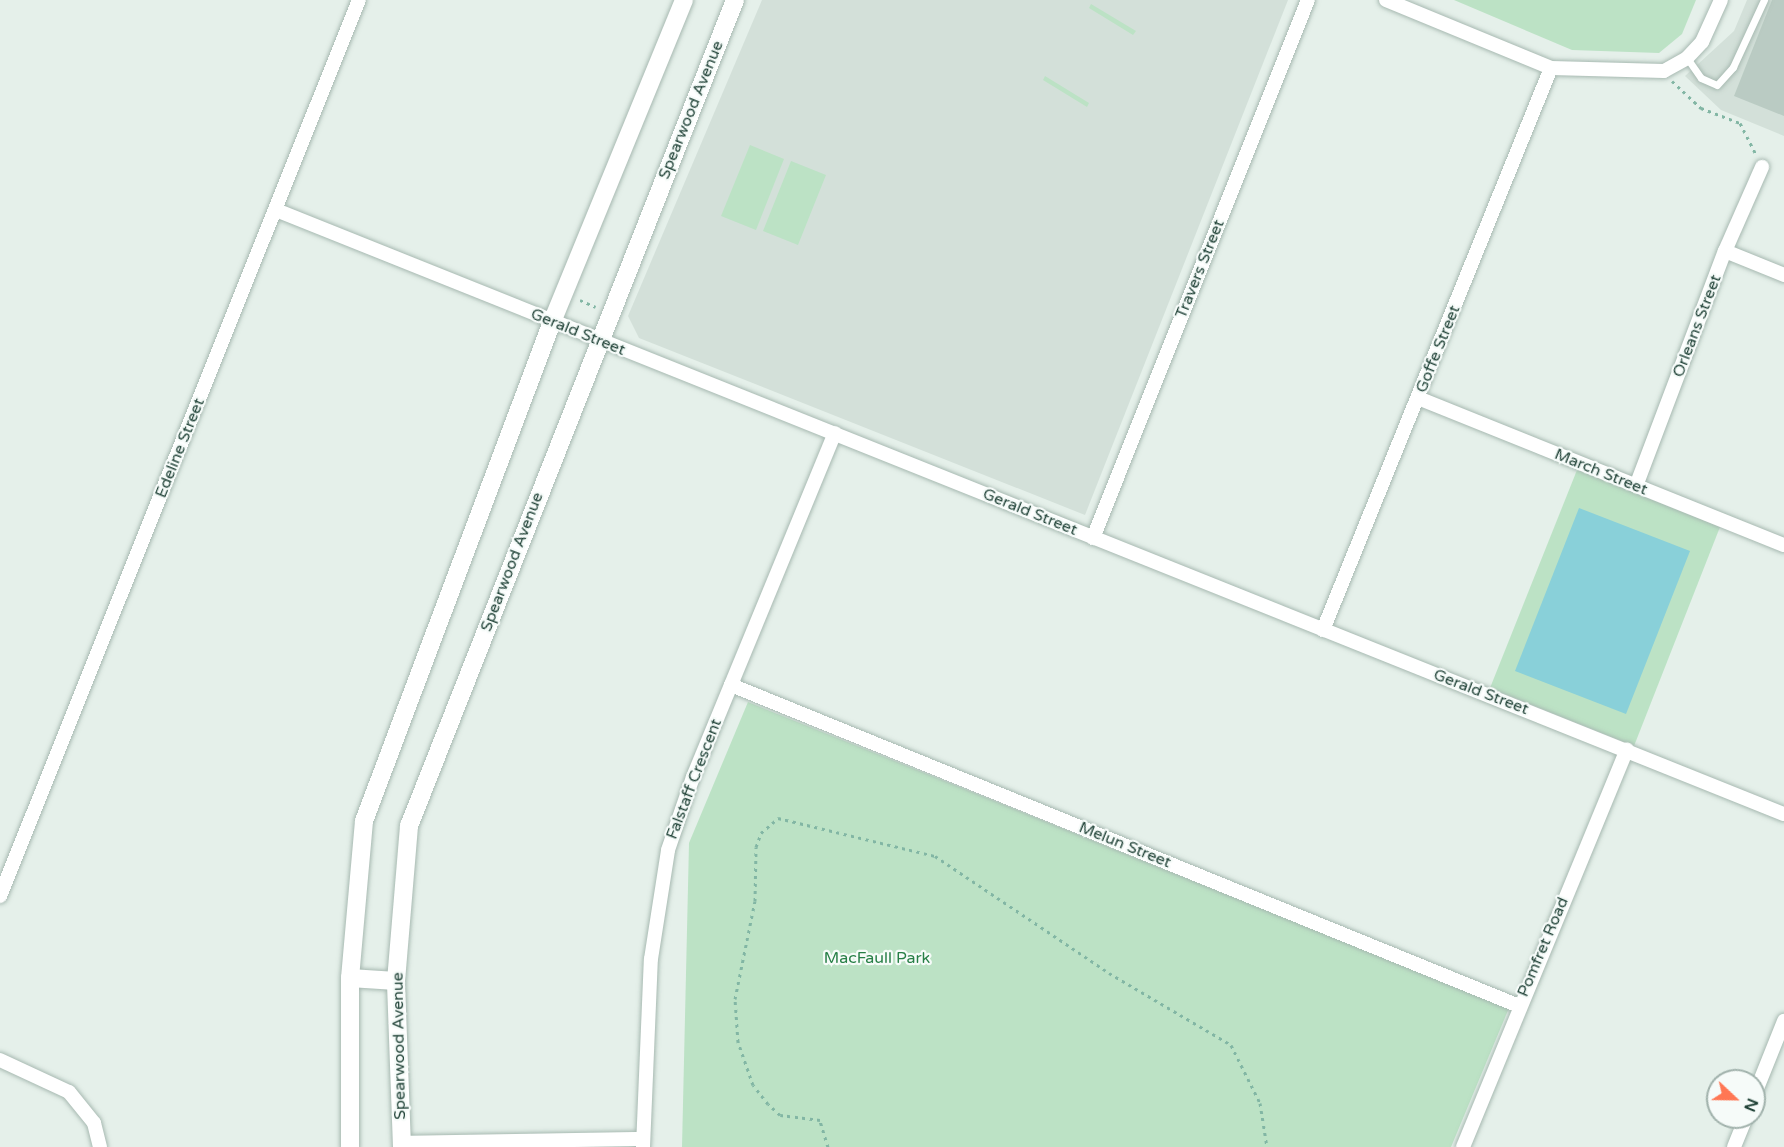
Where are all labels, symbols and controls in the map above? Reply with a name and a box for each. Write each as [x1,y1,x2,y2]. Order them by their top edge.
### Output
street label: Spearwood Avenue [654,38,728,182]
street label: Travers Street [1171,217,1229,321]
street label: Orleans Street [1669,272,1725,380]
street label: Goffe Street [1412,302,1464,396]
street label: Gerald Street [528,304,628,360]
street label: Edeline Street [151,395,209,501]
street label: March Street [1552,445,1650,499]
street label: Gerald Street [980,484,1080,540]
street label: Spearwood Avenue [477,490,547,634]
street label: Gerald Street [1431,665,1531,719]
street label: Falstaff Crescent [662,716,726,842]
street label: Melun Street [1076,818,1174,872]
street label: Pomfret Road [1513,894,1573,1000]
park label: MacFaull Park [824,948,930,968]
street label: Spearwood Avenue [388,972,410,1120]
north arrow [1706,1069,1766,1129]
text: N [1739,1095,1763,1115]

